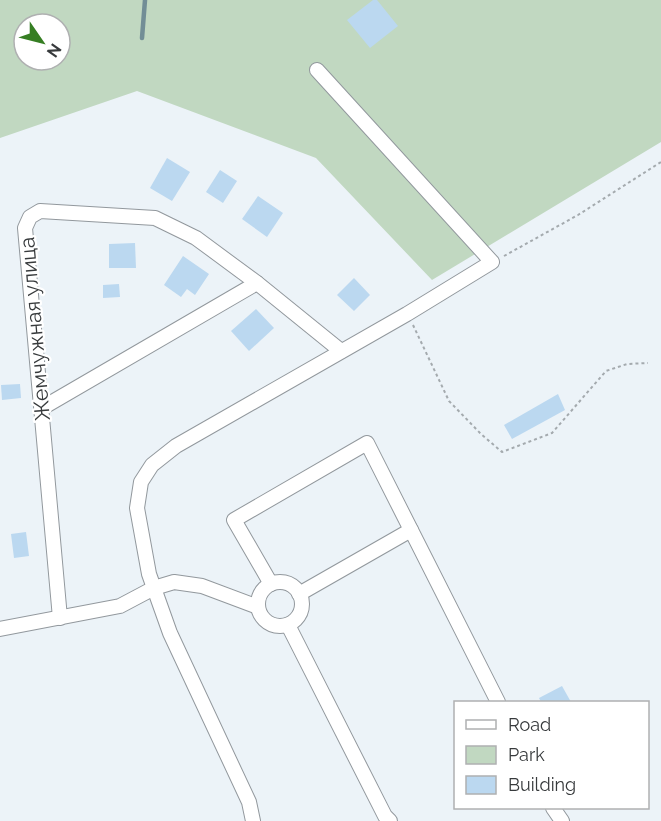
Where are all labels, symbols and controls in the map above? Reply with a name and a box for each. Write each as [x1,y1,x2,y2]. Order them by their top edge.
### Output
north arrow [12,12,72,72]
text: N [43,40,65,61]
street label: Жемчужная улица [14,236,55,422]
legend [454,701,649,809]
text: Road [508,714,551,735]
text: Park [508,744,545,765]
text: Building [508,774,576,795]

